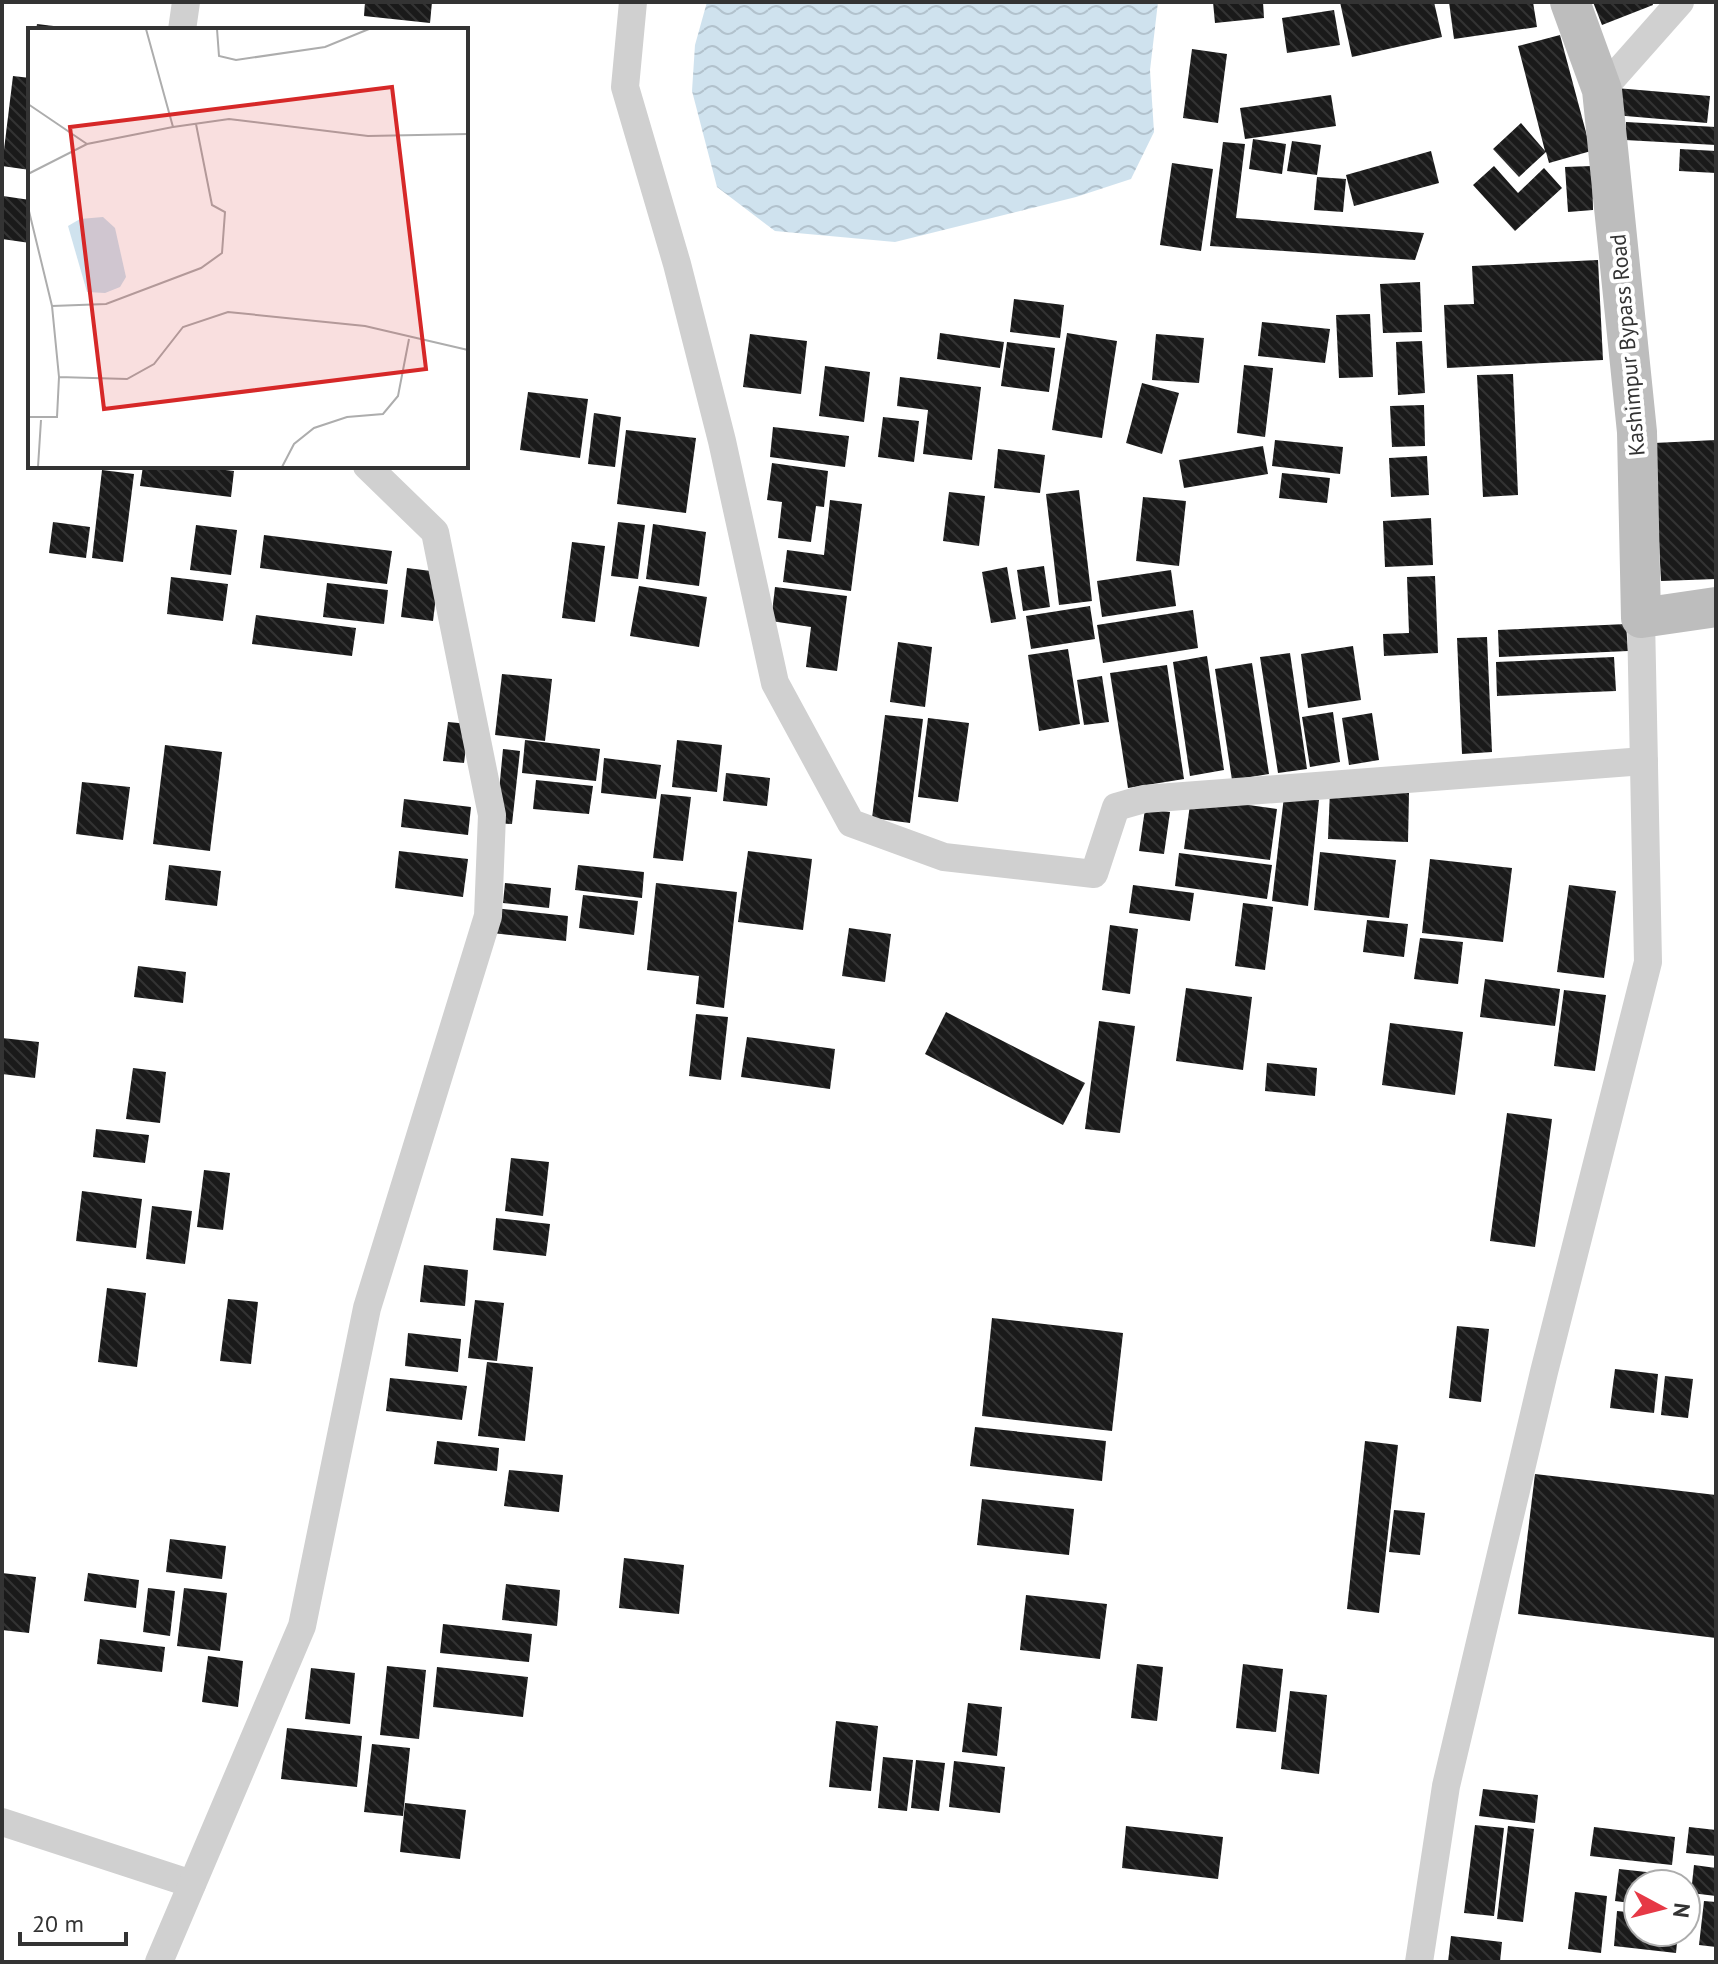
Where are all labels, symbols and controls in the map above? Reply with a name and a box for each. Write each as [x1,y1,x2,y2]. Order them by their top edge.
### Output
inset map [28,28,468,468]
street label: Kashimpur Bypass Road [1603,233,1651,457]
north arrow [1622,1868,1702,1948]
scale bar [20,1896,126,1946]
text: N [1667,1902,1697,1919]
text: 20 m [32,1908,84,1939]

